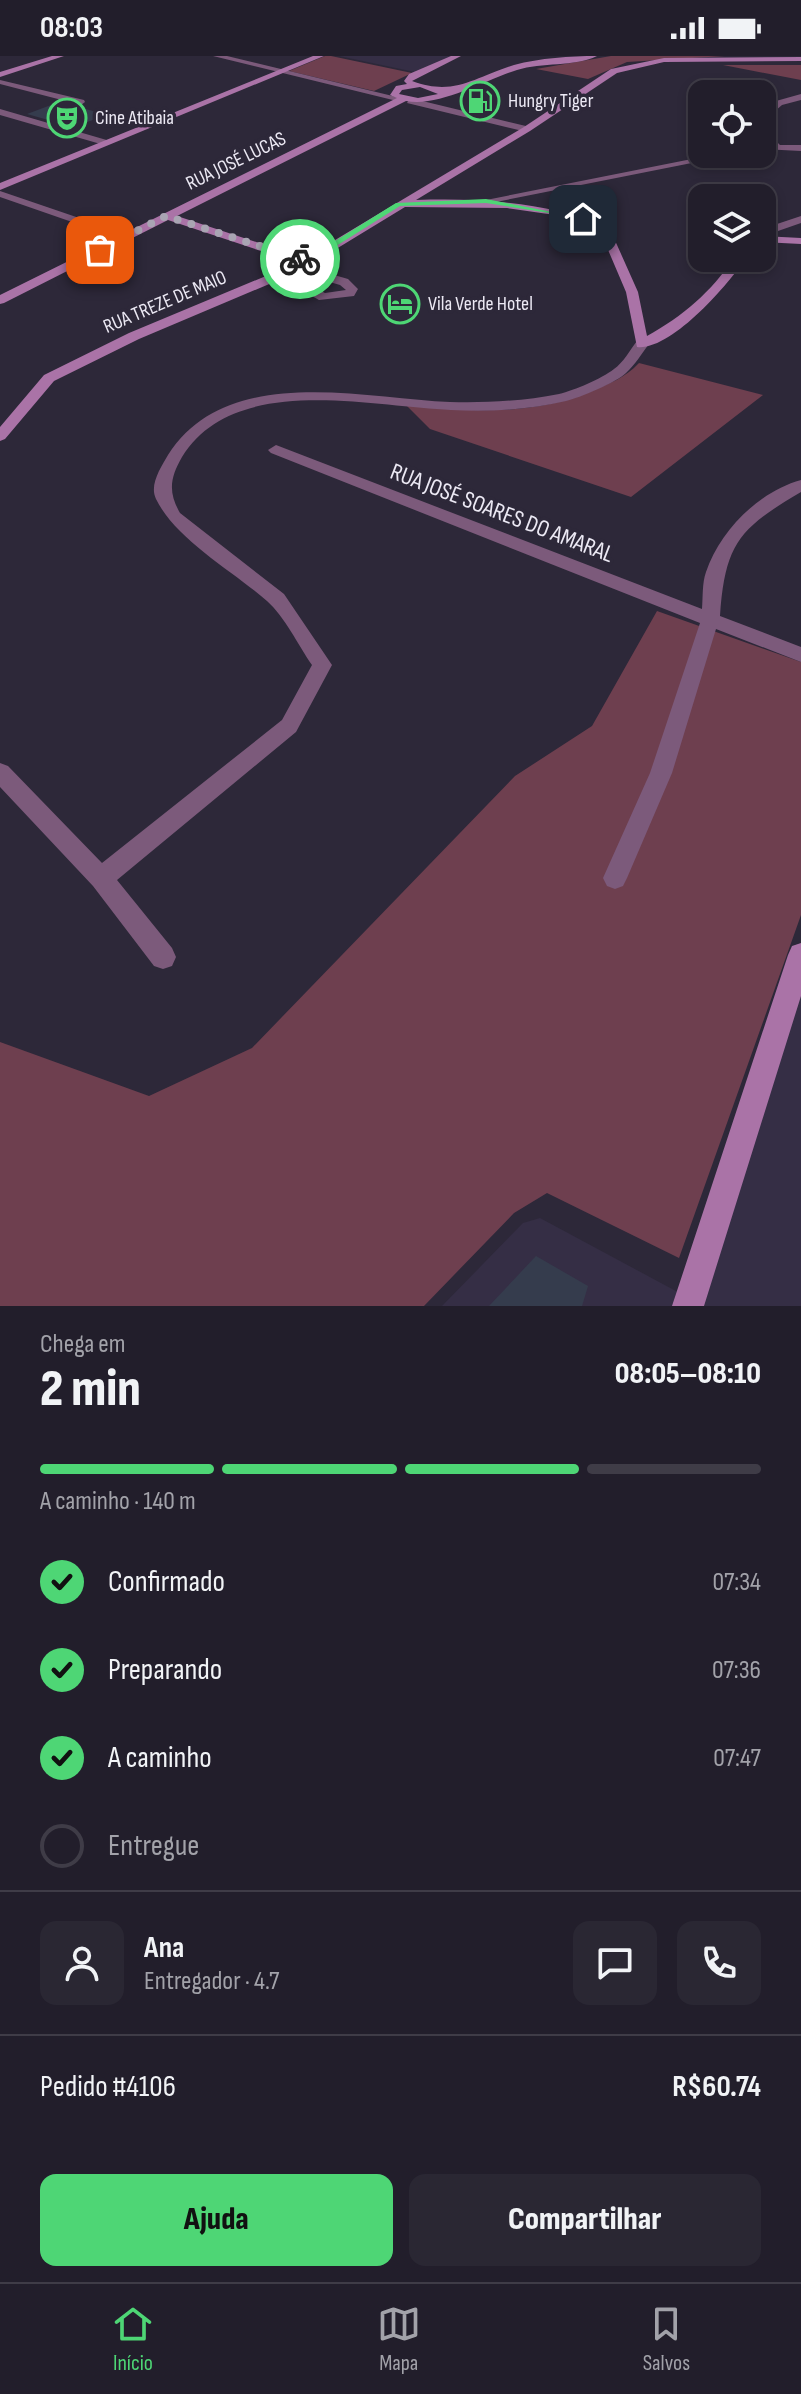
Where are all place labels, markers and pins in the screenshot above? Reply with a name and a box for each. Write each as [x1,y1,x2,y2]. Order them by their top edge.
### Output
fuel station icon: Hungry Tiger [459,80,501,122]
place label: Hungry Tiger [508,89,594,113]
theatre icon: Cine Atibaia [46,97,88,139]
place label: Cine Atibaia [95,106,174,130]
pin [549,185,617,253]
pin [66,216,134,284]
hotel icon: Vila Verde Hotel [379,283,421,325]
place label: Vila Verde Hotel [428,292,533,316]

